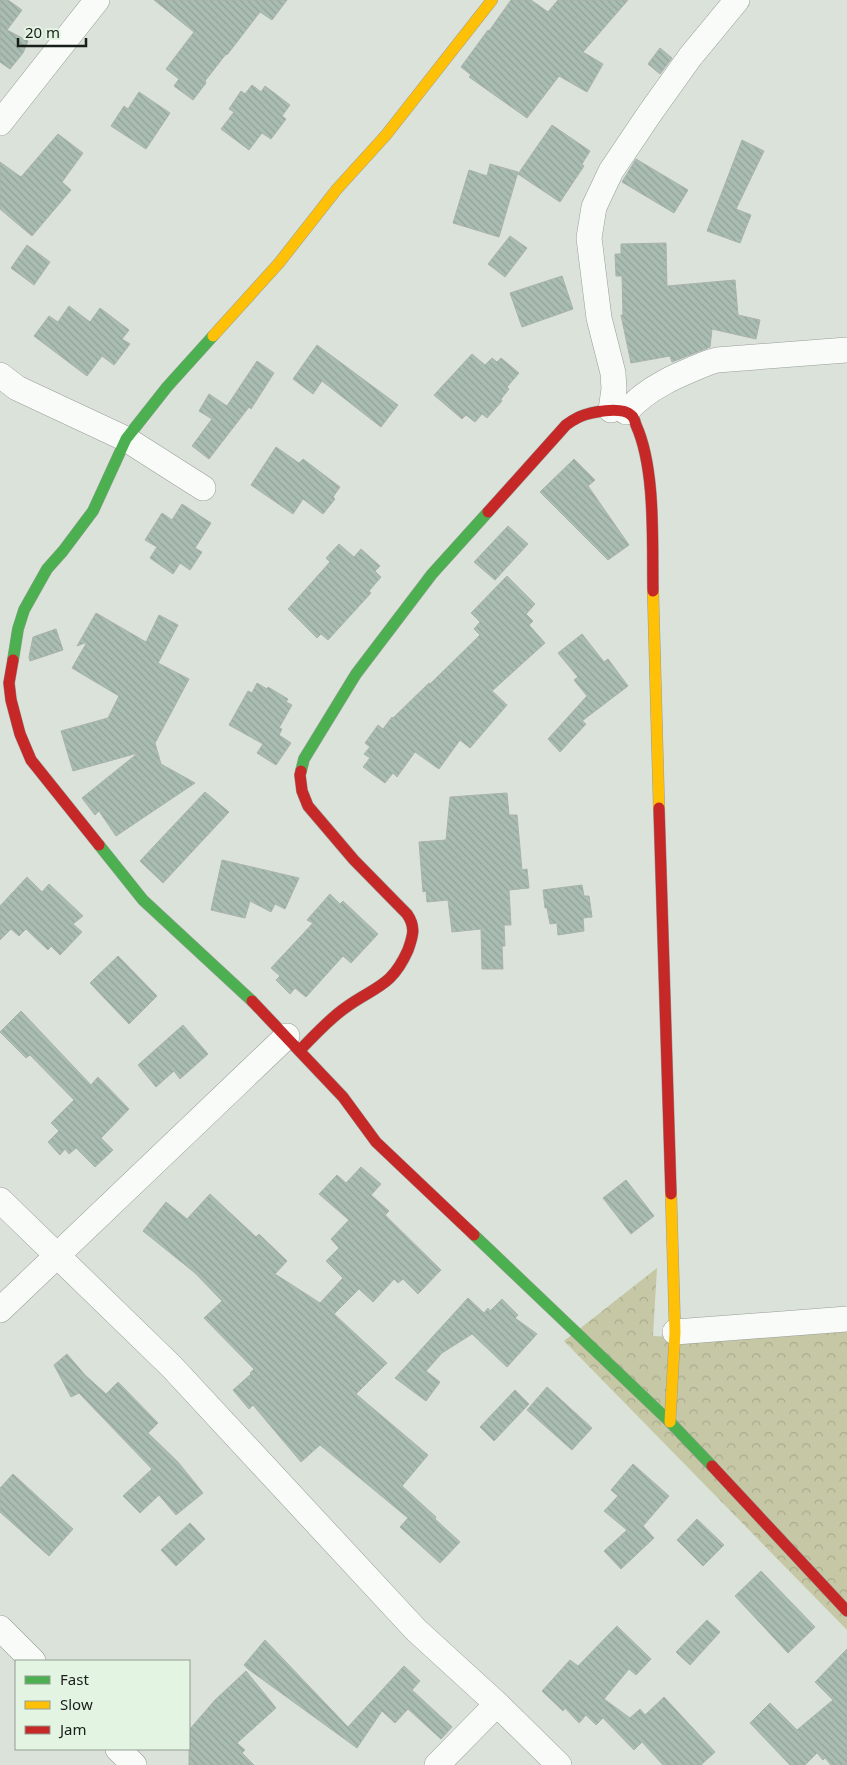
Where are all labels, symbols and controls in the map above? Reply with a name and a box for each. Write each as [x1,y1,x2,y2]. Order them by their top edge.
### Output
scale bar [18,15,85,47]
text: 20 m [25,22,60,42]
legend [15,1660,190,1750]
text: Fast [60,1669,89,1689]
text: Slow [60,1694,93,1714]
text: Jam [58,1719,87,1739]

